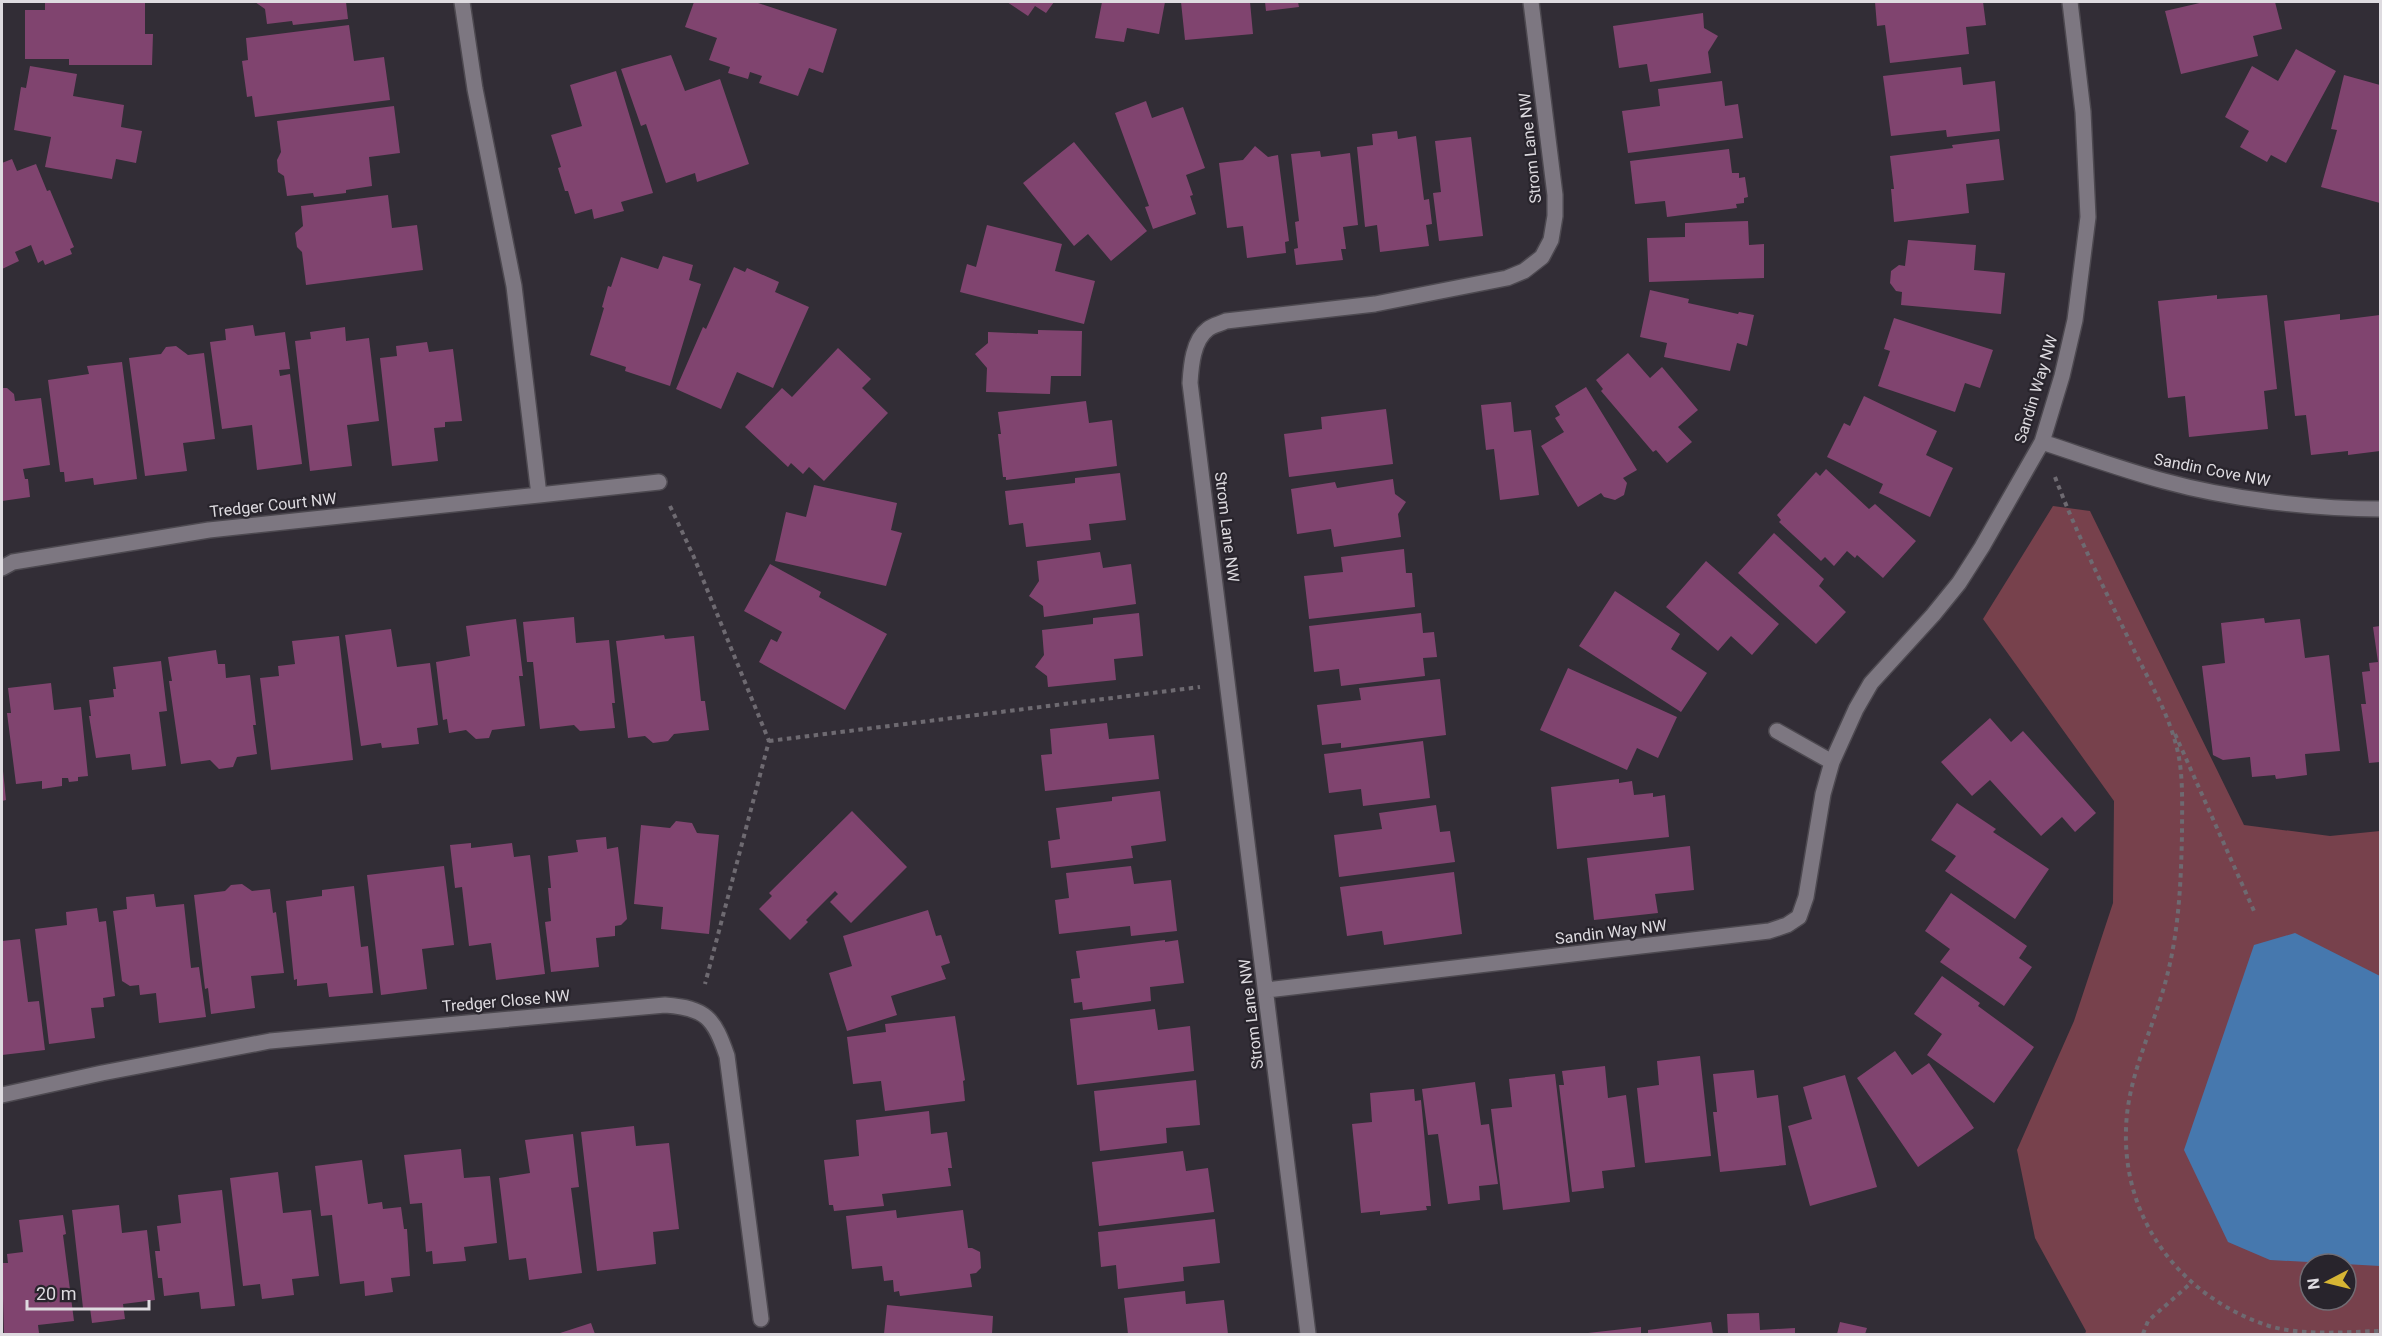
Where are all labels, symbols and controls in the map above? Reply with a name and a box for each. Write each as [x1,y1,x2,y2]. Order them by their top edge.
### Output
street label: Strom Lane NW [1515,92,1545,204]
street label: Sandin Way NW [2010,332,2062,446]
street label: Sandin Cove NW [2152,449,2272,491]
street label: Strom Lane NW [1211,471,1243,583]
street label: Tredger Court NW [209,489,337,521]
street label: Sandin Way NW [1554,916,1668,948]
street label: Strom Lane NW [1235,958,1267,1070]
street label: Tredger Close NW [441,986,571,1016]
north arrow [2298,1252,2358,1312]
scale bar [27,1273,148,1311]
text: N [2303,1277,2324,1291]
text: 20 m [36,1283,76,1304]

